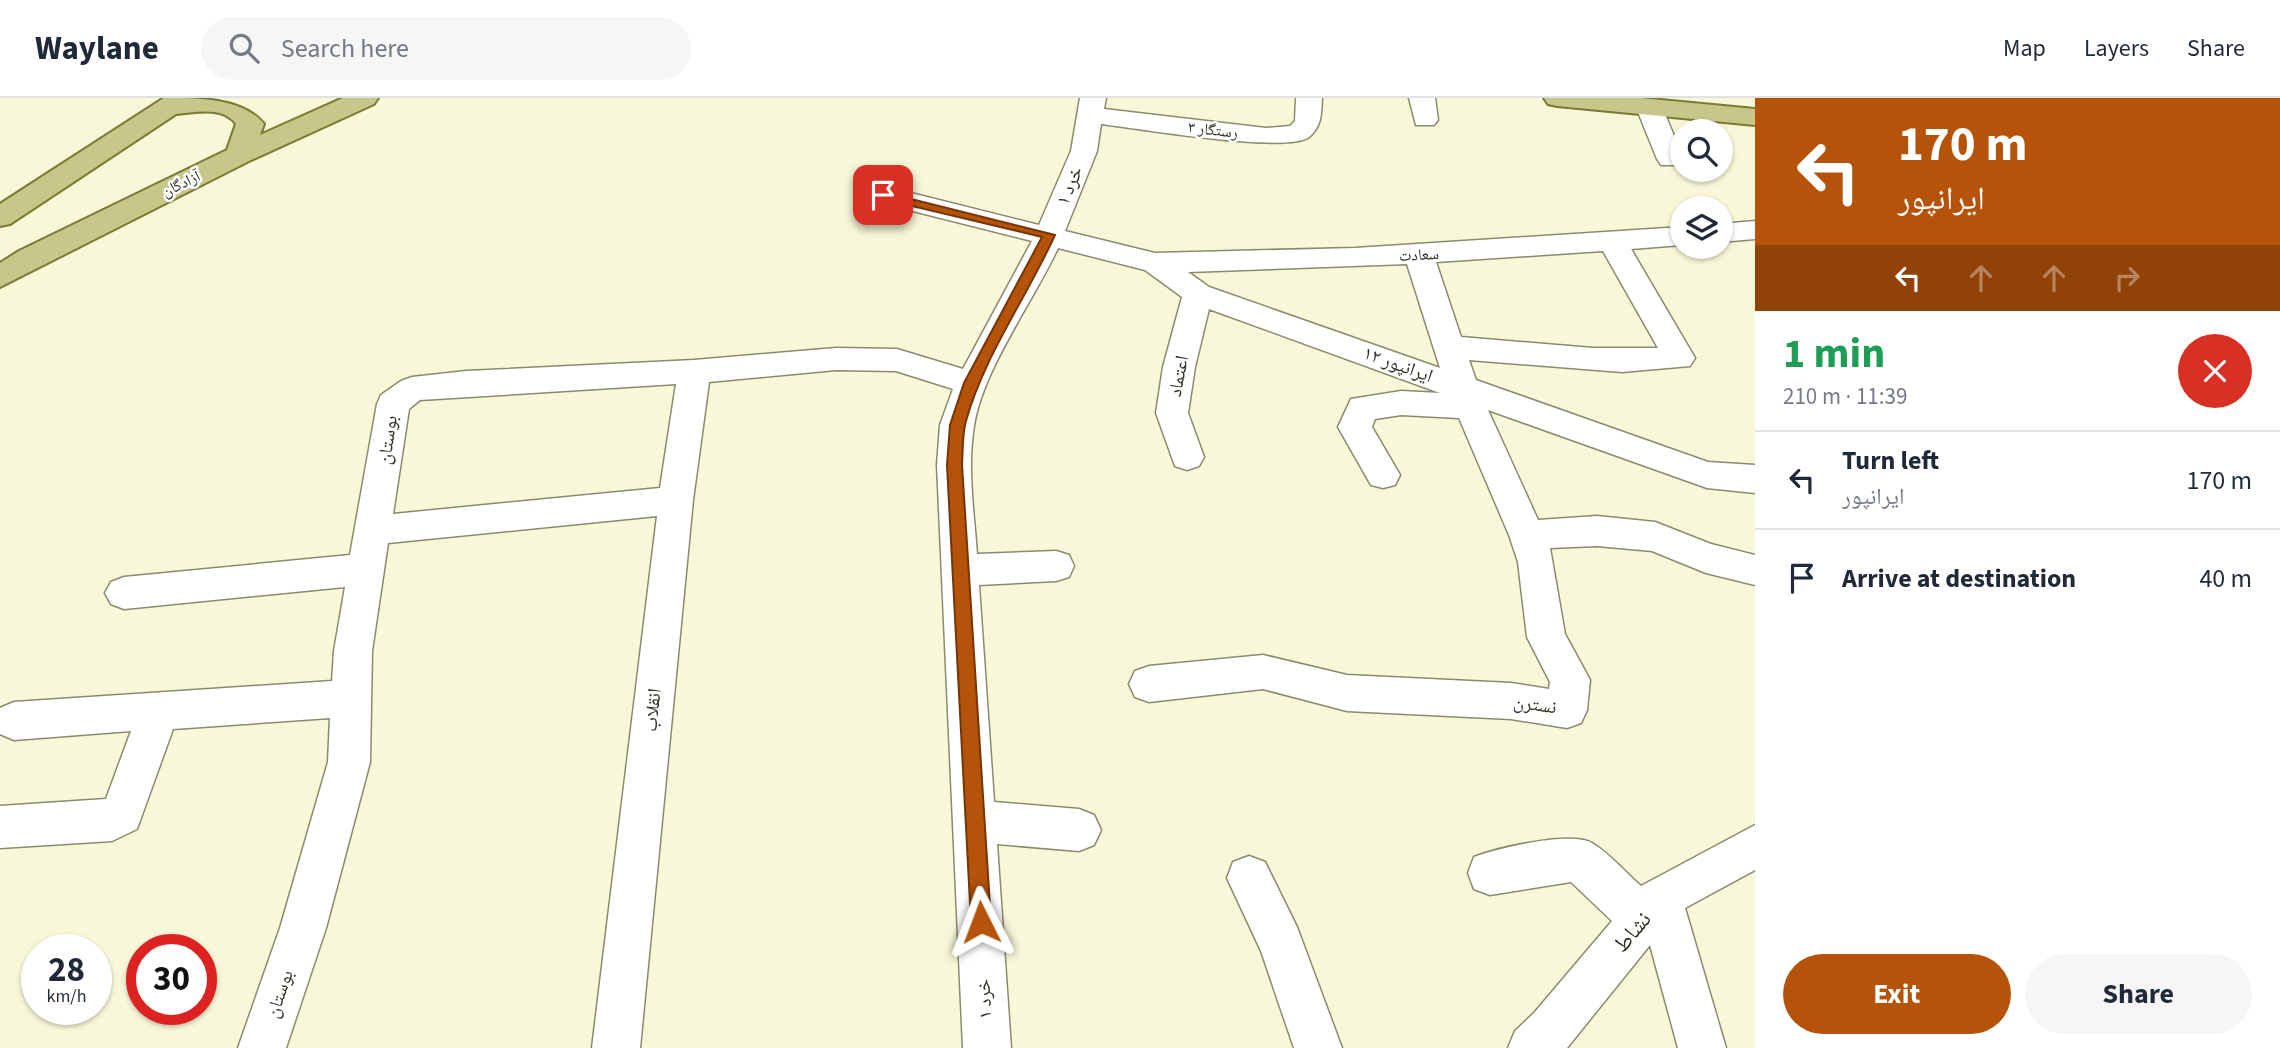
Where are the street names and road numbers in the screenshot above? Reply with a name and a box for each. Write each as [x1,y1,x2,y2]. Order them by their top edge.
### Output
street label: رستگار ۳ [1187,116,1239,144]
street label: خرد ۱ [1050,162,1090,210]
street label: آزادگان [158,165,205,203]
street label: سعادت [1398,243,1440,267]
street label: ایرانپور ۱۲ [1359,340,1437,390]
street label: اعتماد [1162,353,1196,399]
street label: بوستان [371,414,405,466]
street label: انقلاب [637,687,669,733]
street label: نسترن [1512,689,1558,721]
street label: نشاط [1605,904,1659,960]
street label: بوستان [259,966,301,1022]
street label: خرد ۱ [970,978,1000,1020]

